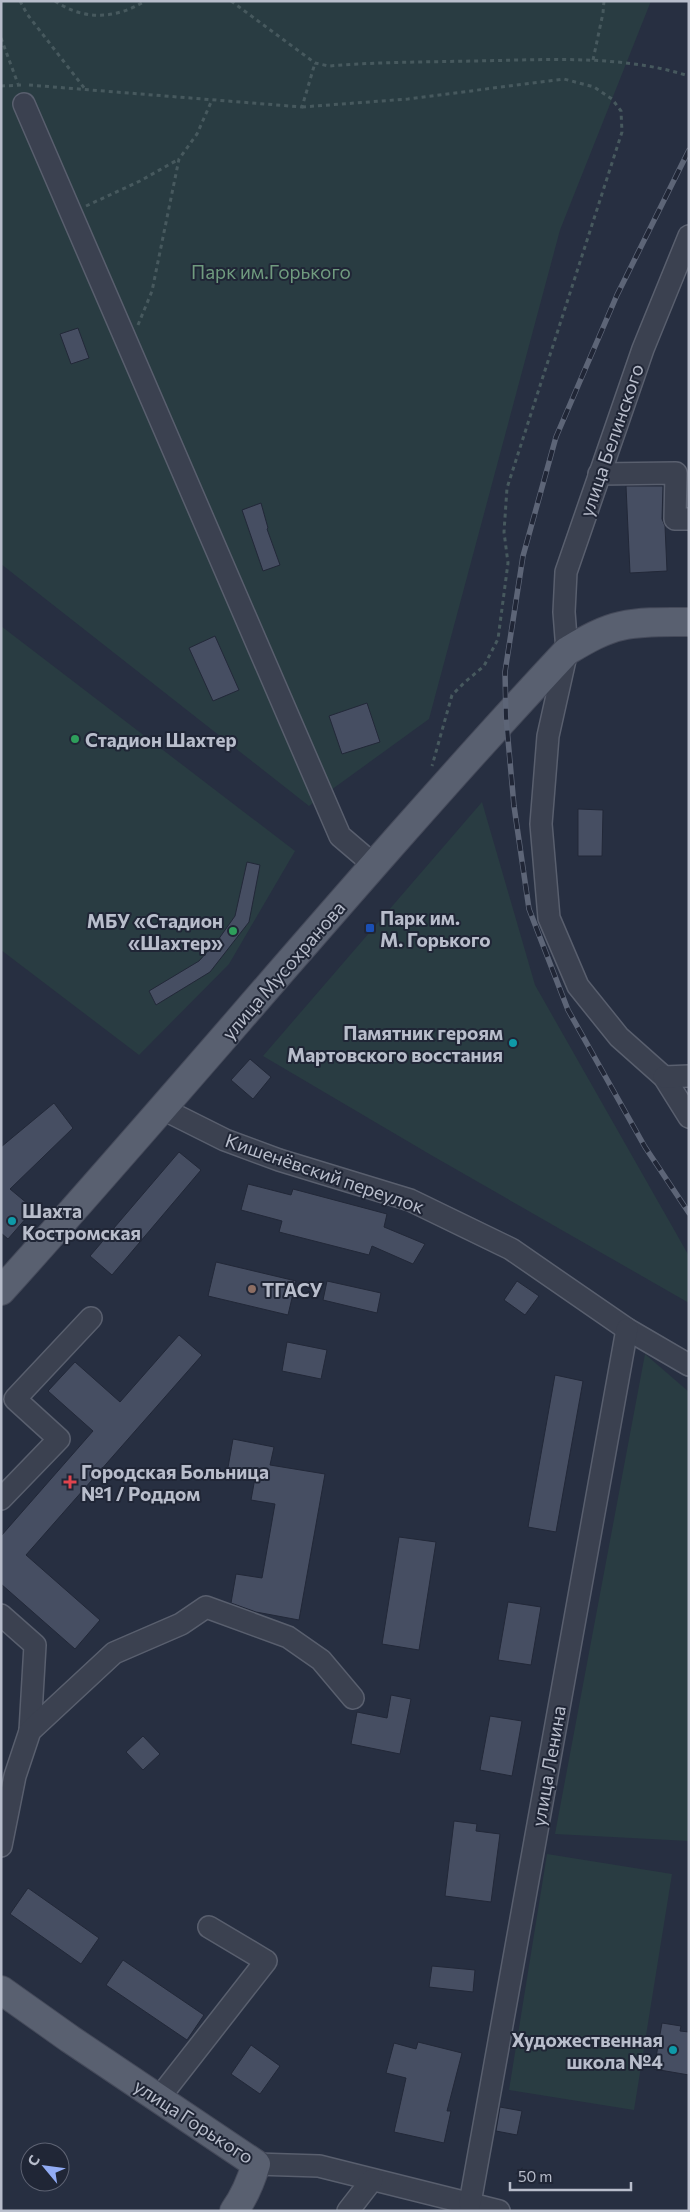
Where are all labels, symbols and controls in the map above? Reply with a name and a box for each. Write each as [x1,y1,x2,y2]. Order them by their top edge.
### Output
park label: Парк им.Горького [191,260,351,283]
street label: улица Белинского [574,360,648,520]
place label: Стадион Шахтер [85,728,237,751]
marker: Стадион Шахтер [69,733,81,745]
street label: улица Мусохранова [217,896,349,1044]
place label: Парк им. М. Горького [380,906,491,951]
place label: МБУ «Стадион «Шахтер» [87,909,223,954]
marker: Парк им. М. Горького [364,922,376,934]
marker: МБУ «Стадион «Шахтер» [227,925,239,937]
place label: Памятник героям Мартовского восстания [287,1021,503,1066]
marker: Памятник героям Мартовского восстания [507,1037,519,1049]
street label: Кишенёвский переулок [223,1128,427,1218]
place label: Шахта Костромская [22,1199,141,1244]
marker: Шахта Костромская [6,1215,18,1227]
place label: ТГАСУ [262,1278,323,1301]
marker: ТГАСУ [246,1283,258,1295]
place label: Городская Больница №1 / Роддом [81,1460,269,1505]
marker: Городская Больница №1 / Роддом [63,1475,77,1489]
street label: улица Ленина [526,1704,570,1828]
place label: Художественная школа №4 [512,2028,663,2073]
marker: Художественная школа №4 [667,2044,679,2056]
street label: улица Горького [130,2074,258,2168]
north arrow [20,2142,70,2192]
text: С [23,2152,43,2169]
scale bar [510,2160,631,2192]
text: 50 m [518,2167,552,2185]

